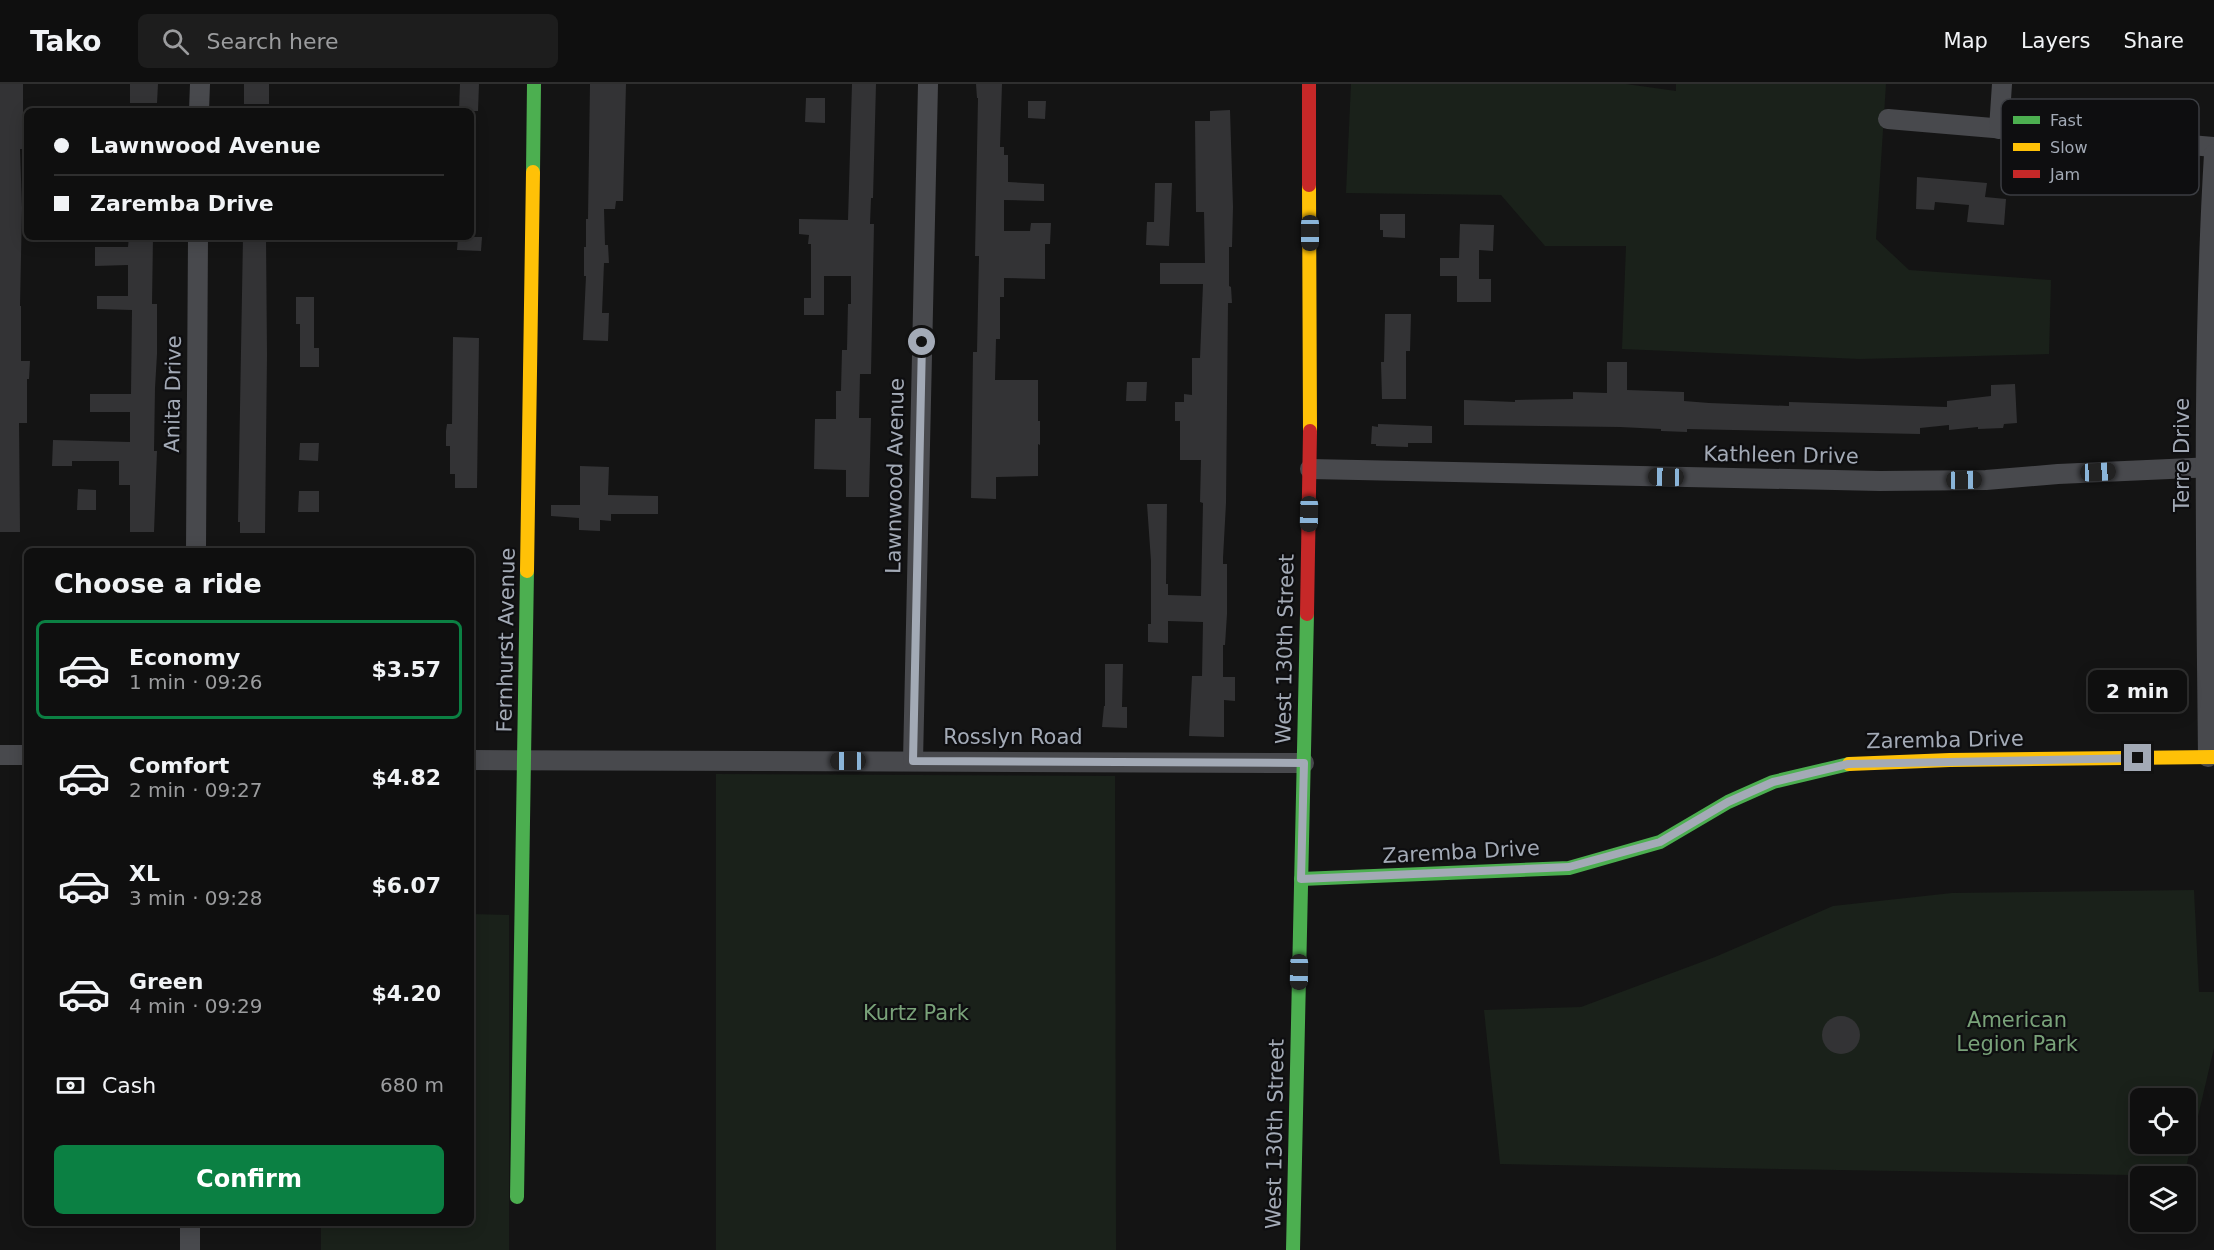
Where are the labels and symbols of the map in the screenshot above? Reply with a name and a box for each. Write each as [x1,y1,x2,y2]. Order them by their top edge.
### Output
legend [2001,99,2199,195]
text: Fast [2050,111,2082,130]
text: Slow [2050,138,2087,157]
text: Jam [2049,165,2080,184]
car [1301,215,1319,251]
route start [908,328,935,355]
street label: Anita Drive [160,335,186,453]
street label: Lawnwood Avenue [881,378,909,574]
street label: Terre Drive [2170,398,2194,513]
street label: Kathleen Drive [1703,442,1859,468]
car [2080,462,2116,482]
car [1648,468,1684,486]
car [1946,471,1982,489]
car [1300,496,1318,532]
street label: Fernhurst Avenue [492,548,520,732]
street label: West 130th Street [1271,554,1299,744]
callout: 2 min [2088,671,2188,713]
street label: Rosslyn Road [943,725,1083,749]
street label: Zaremba Drive [1866,727,2024,753]
route end [2124,744,2151,771]
car [830,752,866,770]
street label: Zaremba Drive [1382,836,1540,868]
car [1290,954,1308,990]
park label: Kurtz Park [863,1001,970,1025]
park label: American Legion Park [1956,1008,2079,1056]
street label: West 130th Street [1261,1039,1289,1229]

